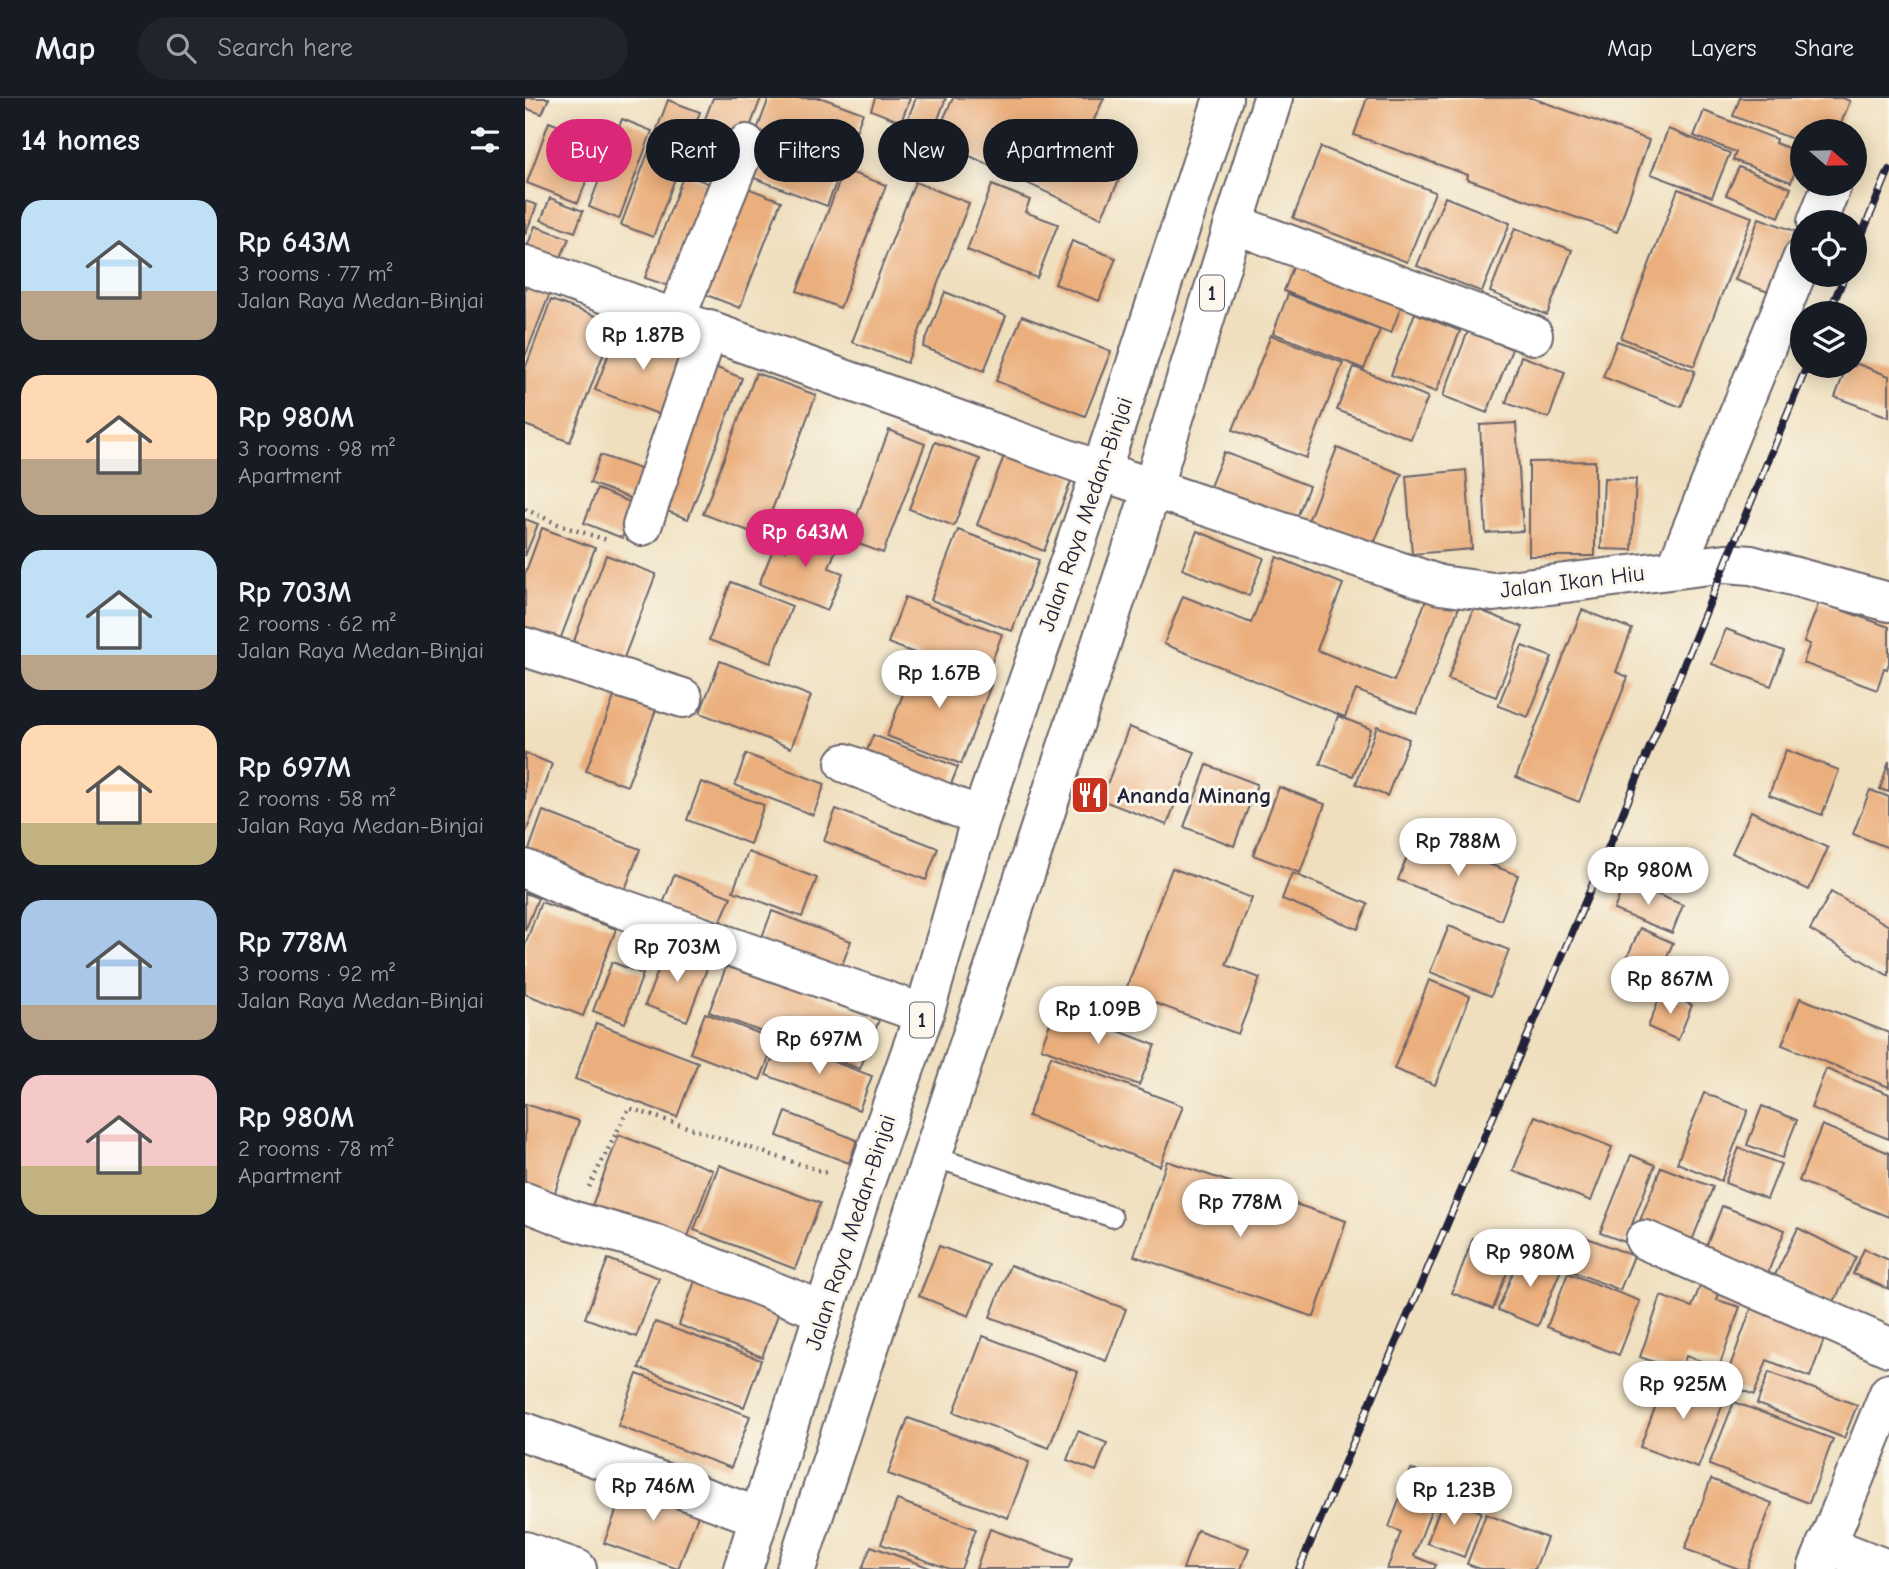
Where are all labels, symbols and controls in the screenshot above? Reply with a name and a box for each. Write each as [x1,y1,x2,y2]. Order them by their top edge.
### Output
search box [138,17,628,80]
text: Map [35,29,96,67]
icon: search [162,29,200,67]
text: Search here [218,33,353,63]
text: Map [1607,34,1653,62]
text: Layers [1691,34,1756,62]
text: Share [1794,34,1854,62]
chip: Buy [546,119,632,182]
chip: Rent [646,119,740,182]
chip: Filters [754,119,864,182]
chip: New [878,119,969,182]
chip: Apartment [983,119,1138,182]
north arrow [1790,119,1867,196]
map controls [1790,119,1867,378]
icon: filters [466,121,504,159]
text: 14 homes [21,123,140,158]
button: locate [1790,210,1867,287]
text: Rp 643M [238,225,351,260]
icon: home [77,228,161,312]
text: 3 rooms · 77 m² [238,260,393,287]
road number: 1 [1200,276,1224,310]
text: Jalan Raya Medan-Binjai [238,287,484,314]
button: layers [1790,301,1867,378]
pin: Rp 1.87B [571,313,715,372]
text: Rp 1.87B [602,321,684,348]
street label: Jalan Raya Medan-Binjai [1033,393,1138,635]
text: Rp 980M [238,400,354,435]
icon: home [77,403,161,487]
text: 3 rooms · 98 m² [238,435,395,462]
text: Apartment [238,462,341,489]
pin: Rp 643M [740,510,870,569]
text: Rp 643M [762,518,848,545]
street label: Jalan Ikan Hiu [1498,559,1646,604]
text: Rp 703M [238,575,351,610]
icon: home [77,578,161,662]
text: 2 rooms · 62 m² [238,610,396,637]
text: Jalan Raya Medan-Binjai [238,637,484,664]
pin: Rp 1.67B [867,650,1011,710]
text: Rp 1.67B [897,659,981,686]
text: Rp 697M [238,750,351,785]
icon: home [77,753,161,837]
restaurant icon: Ananda Minang [1069,774,1111,816]
place label: Ananda Minang [1117,782,1272,809]
text: 2 rooms · 58 m² [238,785,396,812]
text: Jalan Raya Medan-Binjai [238,812,484,839]
pin: Rp 788M [1393,818,1523,878]
text: Rp 788M [1415,827,1501,854]
pin: Rp 980M [1583,848,1713,907]
text: Rp 980M [1603,856,1693,883]
pin: Rp 703M [612,924,742,984]
text: Rp 778M [238,925,347,960]
icon: home [77,928,161,1012]
text: Rp 703M [634,933,720,960]
pin: Rp 867M [1605,956,1735,1016]
text: 3 rooms · 92 m² [238,960,395,987]
text: Rp 867M [1627,965,1713,992]
pin: Rp 1.09B [1026,986,1170,1046]
text: Jalan Raya Medan-Binjai [238,987,484,1014]
text: Rp 1.09B [1055,995,1141,1022]
road number: 1 [910,1002,934,1038]
pin: Rp 697M [754,1016,884,1076]
text: Rp 697M [776,1025,862,1052]
text: Rp 980M [238,1100,354,1135]
icon: home [77,1103,161,1187]
street label: Jalan Raya Medan-Binjai [800,1111,901,1353]
text: 2 rooms · 78 m² [238,1135,394,1162]
text: Apartment [238,1162,341,1189]
pin: Rp 778M [1175,1180,1305,1239]
text: Rp 778M [1198,1188,1282,1215]
pin: Rp 980M [1465,1230,1595,1289]
text: Rp 980M [1485,1238,1575,1265]
pin: Rp 925M [1618,1362,1748,1421]
text: Rp 925M [1639,1370,1727,1397]
pin: Rp 746M [588,1464,718,1523]
pin: Rp 1.23B [1382,1468,1526,1527]
text: Rp 746M [611,1472,695,1499]
text: Rp 1.23B [1412,1476,1496,1503]

